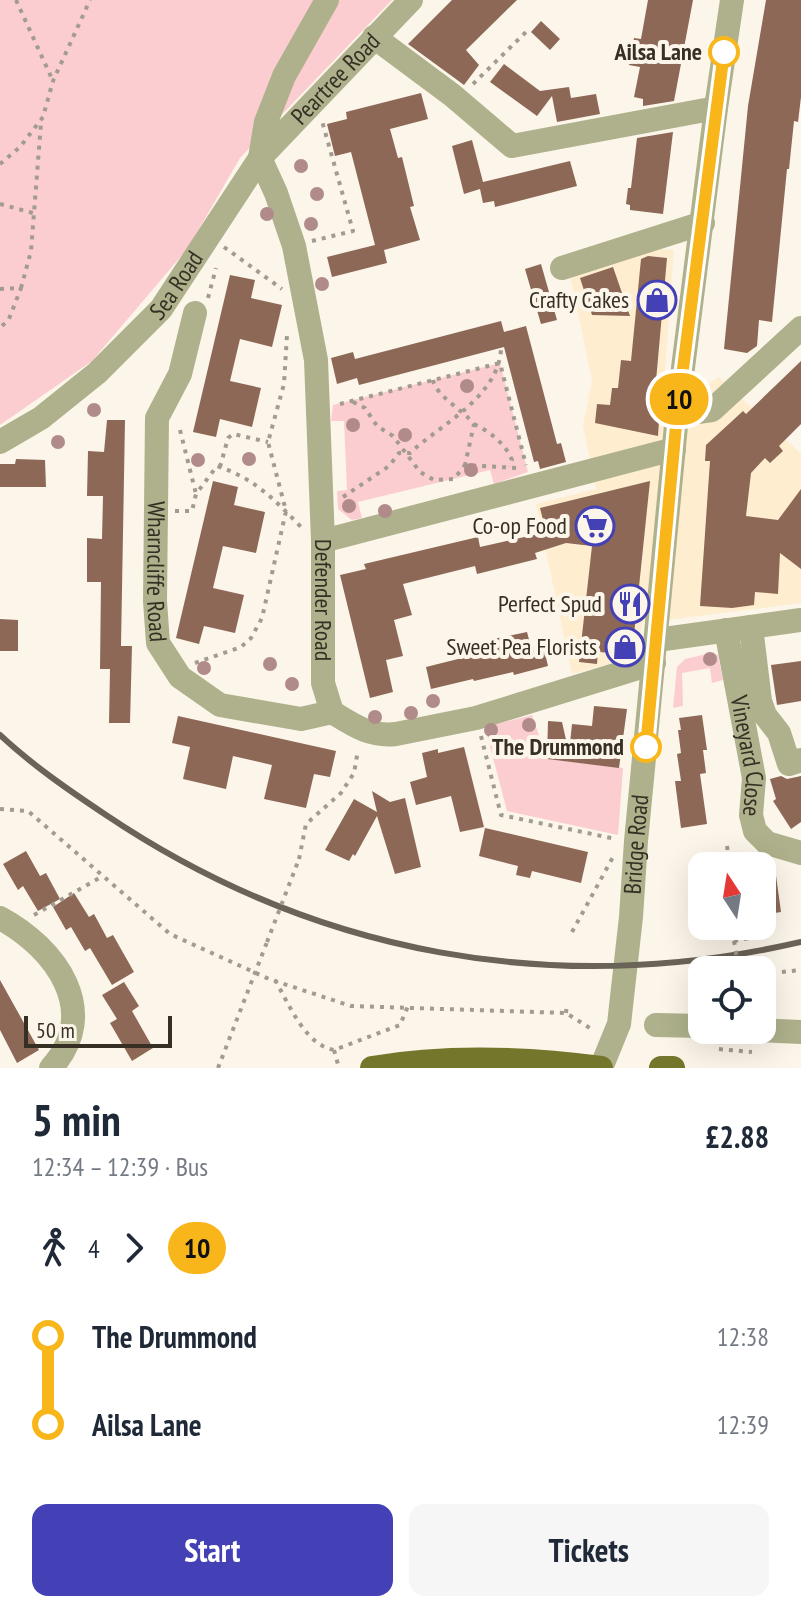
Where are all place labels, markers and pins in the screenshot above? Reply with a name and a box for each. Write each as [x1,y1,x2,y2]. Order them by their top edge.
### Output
place label: Ailsa Lane [613,36,702,67]
marker: Ailsa Lane [709,37,739,67]
shop icon: Crafty Cakes [636,279,678,321]
place label: Crafty Cakes [529,284,629,315]
supermarket icon: Co-op Food [574,505,616,547]
place label: Co-op Food [472,510,567,541]
restaurant icon: Perfect Spud [609,583,651,625]
place label: Perfect Spud [498,588,602,619]
shop icon: Sweet Pea Florists [604,626,646,668]
place label: Sweet Pea Florists [446,631,597,662]
place label: The Drummond [492,731,624,762]
marker: The Drummond [631,732,661,762]

